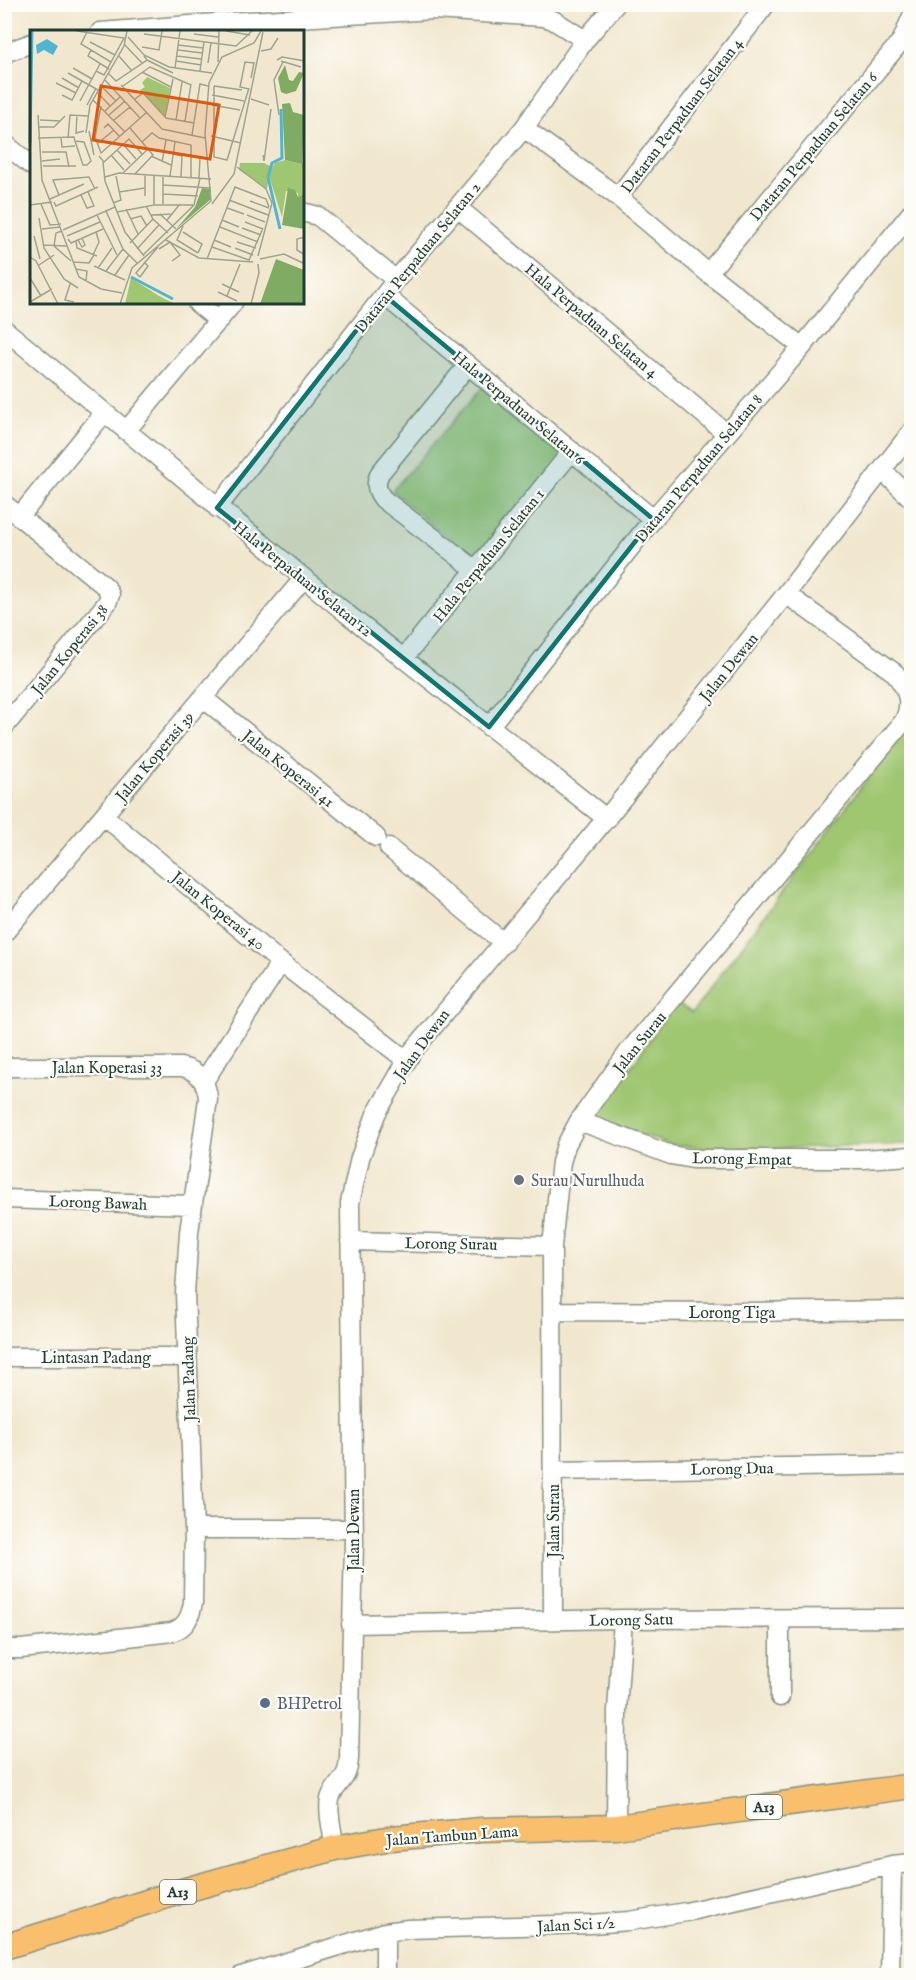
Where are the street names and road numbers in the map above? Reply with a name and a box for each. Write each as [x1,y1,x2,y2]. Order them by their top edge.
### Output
street label: Dataran Perpaduan Selatan 4 [618,34,748,198]
street label: Dataran Perpaduan Selatan 6 [746,68,883,226]
street label: Dataran Perpaduan Selatan 2 [351,178,486,338]
street label: Hala Perpaduan Selatan 4 [520,260,662,383]
street label: Hala Perpaduan Selatan 6 [447,347,588,470]
street label: Dataran Perpaduan Selatan 8 [631,391,768,548]
street label: Hala Perpaduan Selatan 1 [429,485,550,627]
street label: Hala Perpaduan Selatan 12 [228,517,376,642]
street label: Jalan Koperasi 38 [27,601,113,701]
street label: Jalan Dewan [695,630,764,708]
street label: Jalan Koperasi 39 [111,708,199,808]
street label: Jalan Koperasi 41 [236,725,338,813]
street label: Jalan Koperasi 40 [165,867,269,955]
street label: Jalan Dewan [389,1006,455,1086]
street label: Jalan Surau [608,1008,672,1080]
street label: Jalan Koperasi 33 [50,1059,162,1079]
street label: Lorong Empat [692,1149,793,1171]
street label: Lorong Bawah [48,1192,148,1216]
street label: Lorong Surau [404,1234,498,1256]
street label: Lorong Tiga [689,1304,775,1324]
street label: Jalan Padang [179,1336,202,1424]
street label: Lintasan Padang [41,1349,151,1369]
street label: Lorong Dua [690,1459,774,1481]
street label: Jalan Surau [545,1484,565,1560]
street label: Jalan Dewan [345,1488,365,1573]
street label: Lorong Satu [589,1610,673,1632]
road number: A13 [746,1795,782,1819]
street label: Jalan Tambun Lama [383,1822,519,1852]
road number: A13 [160,1880,196,1904]
street label: Jalan Sci 1/2 [535,1914,616,1938]

